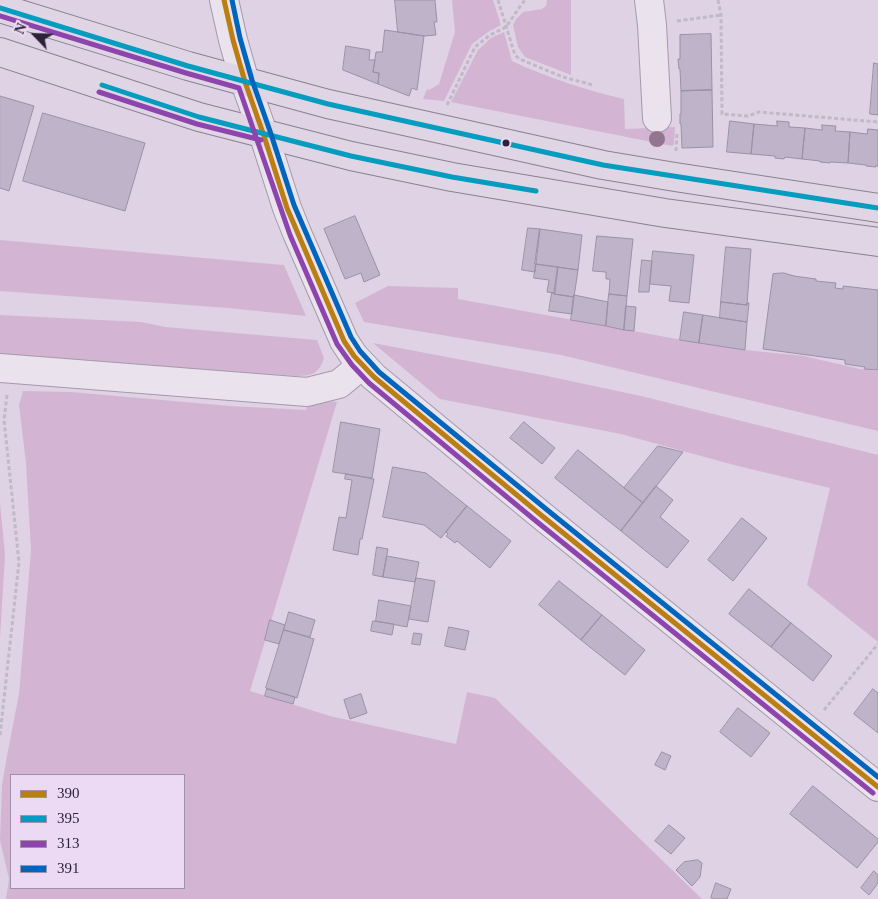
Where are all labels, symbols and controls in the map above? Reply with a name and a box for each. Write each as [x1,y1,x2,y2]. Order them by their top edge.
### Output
north arrow [10,10,60,60]
text: N [12,21,30,36]
unlabelled marker [501,138,511,148]
legend [10,774,185,889]
text: 390 [57,785,80,801]
text: 395 [57,810,80,826]
text: 313 [57,835,80,851]
text: 391 [57,860,80,876]

